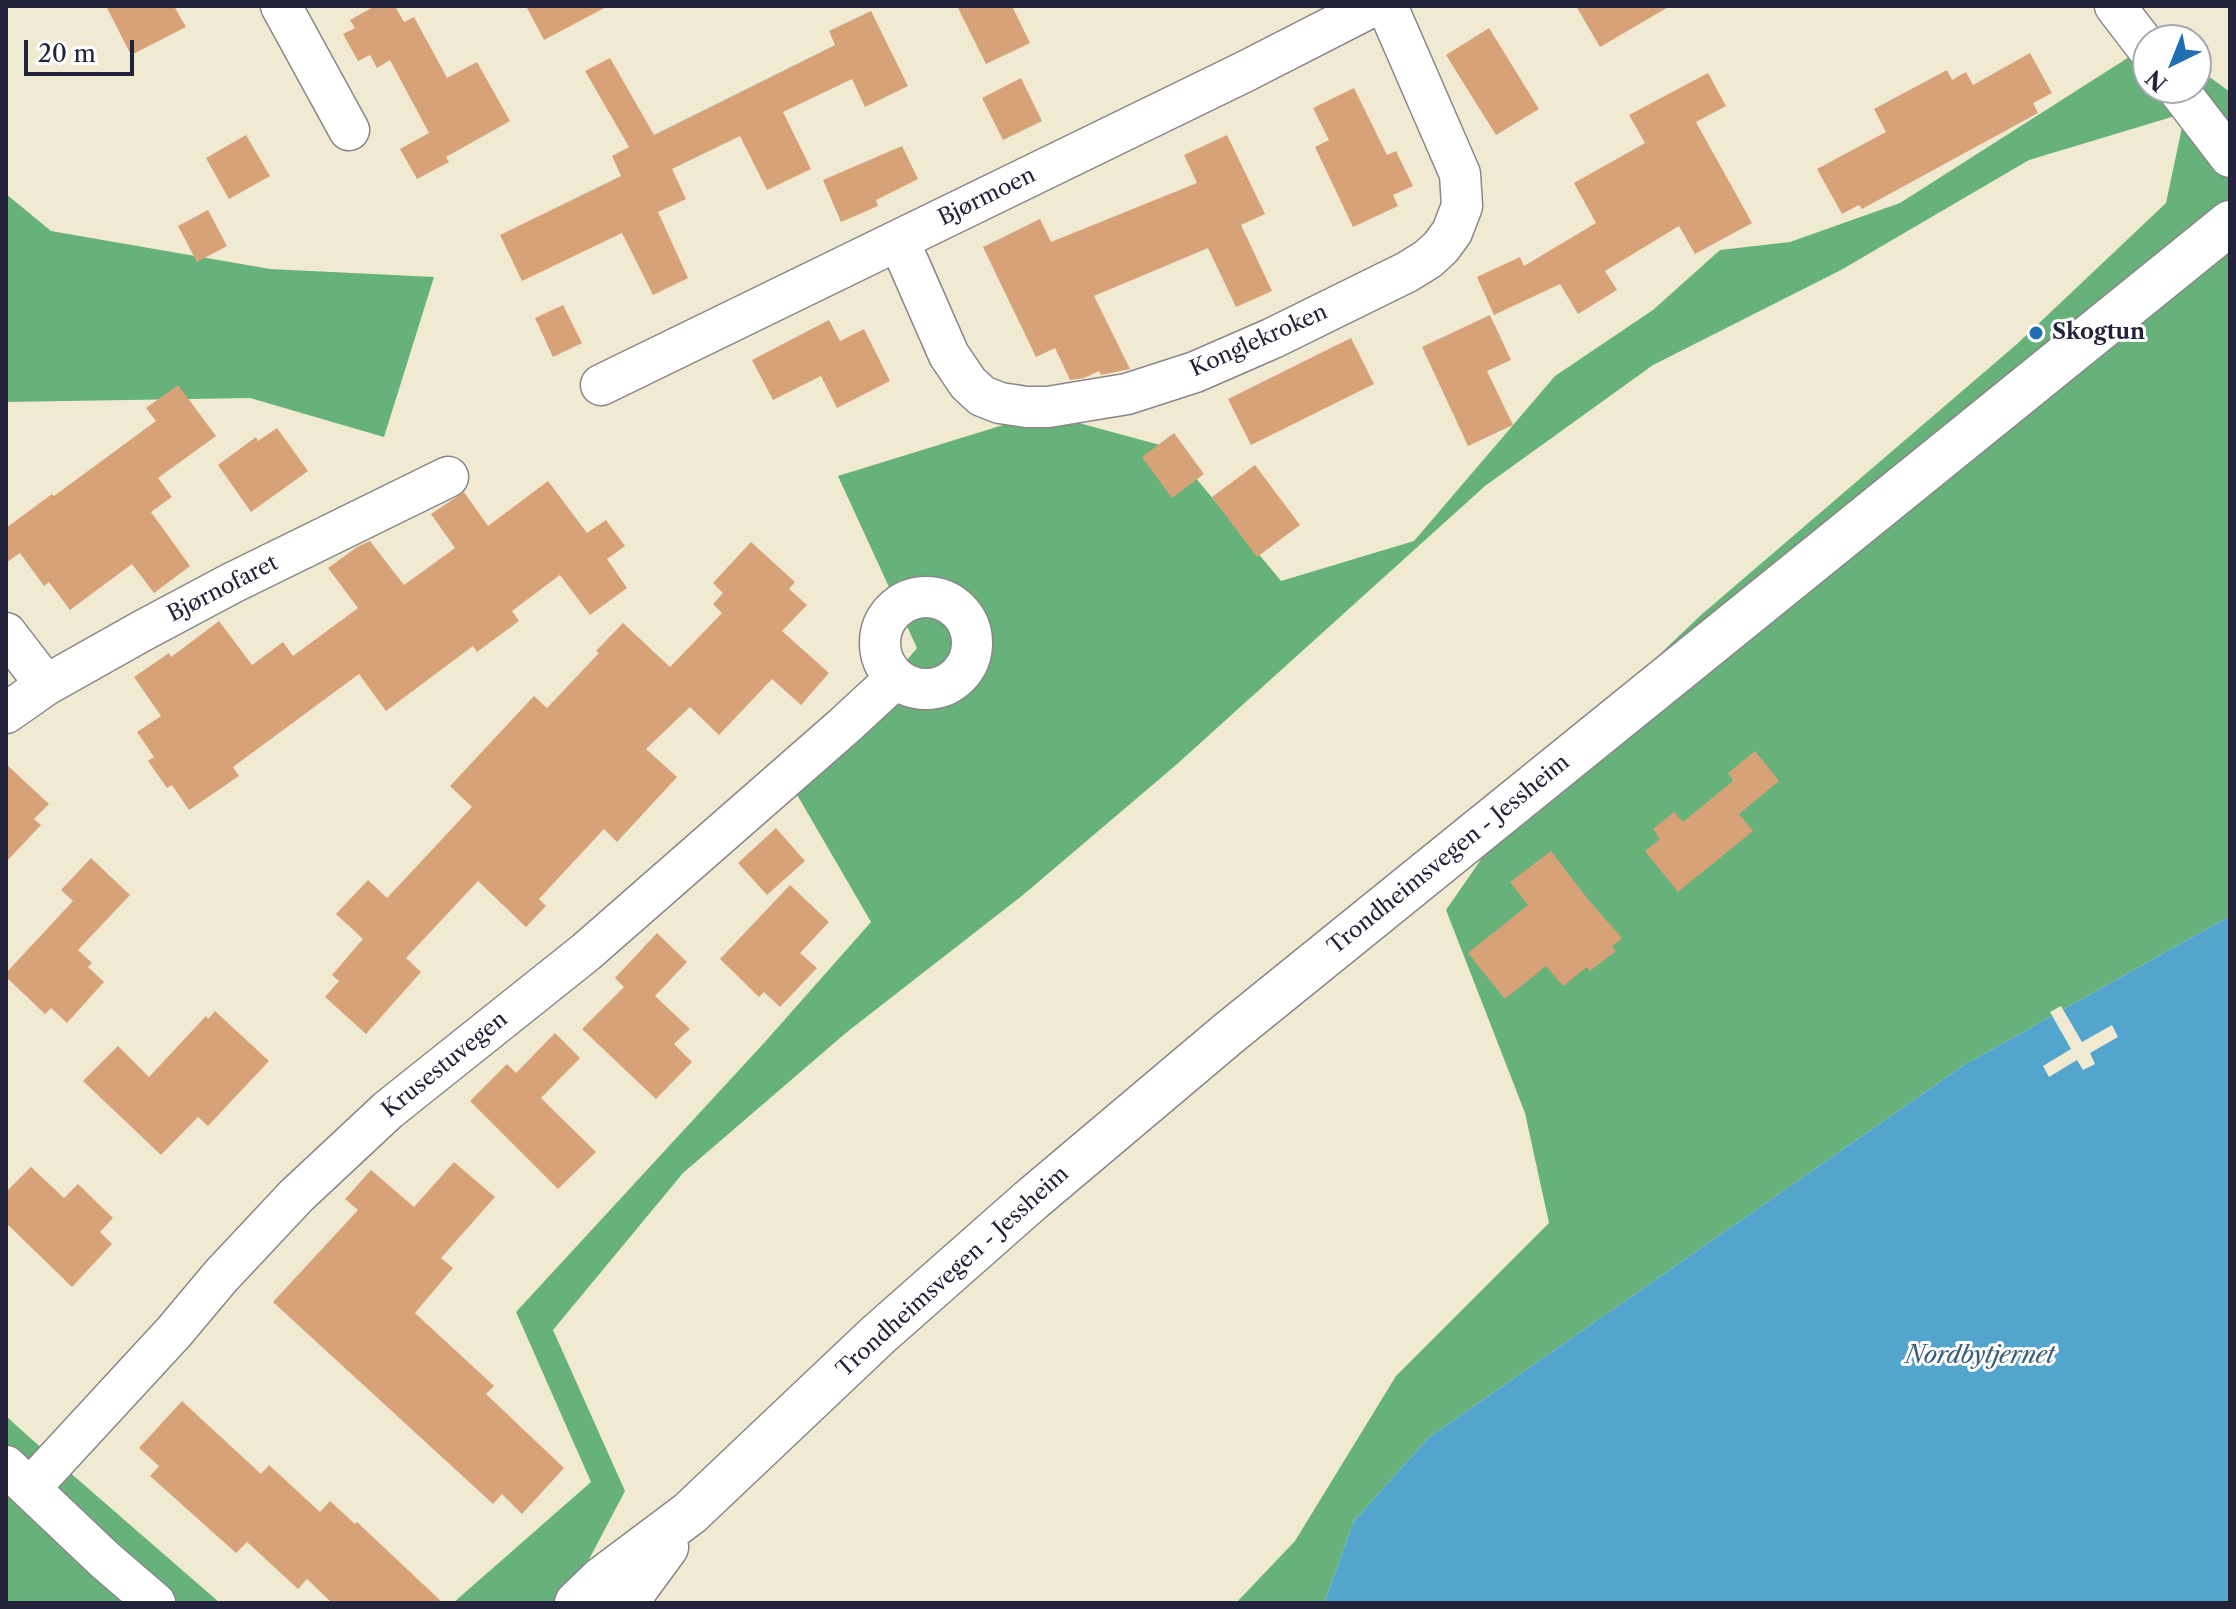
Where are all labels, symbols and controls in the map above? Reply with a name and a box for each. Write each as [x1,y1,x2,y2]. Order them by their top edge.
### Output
scale bar [28,24,138,74]
north arrow [2132,24,2212,104]
text: 20 m [38,39,96,68]
text: N [2140,64,2173,97]
street label: Bjørmoen [934,162,1040,232]
street label: Konglekroken [1186,299,1332,383]
place label: Skogtun [2052,320,2145,346]
marker: Skogtun [2027,324,2045,342]
street label: Bjørnofaret [163,550,283,628]
street label: Trondheimsvegen - Jessheim [1323,749,1575,961]
street label: Krusestuvegen [377,1006,513,1124]
street label: Trondheimsvegen - Jessheim [832,1161,1074,1383]
water label: Nordbytjernet [1905,1342,2055,1370]

